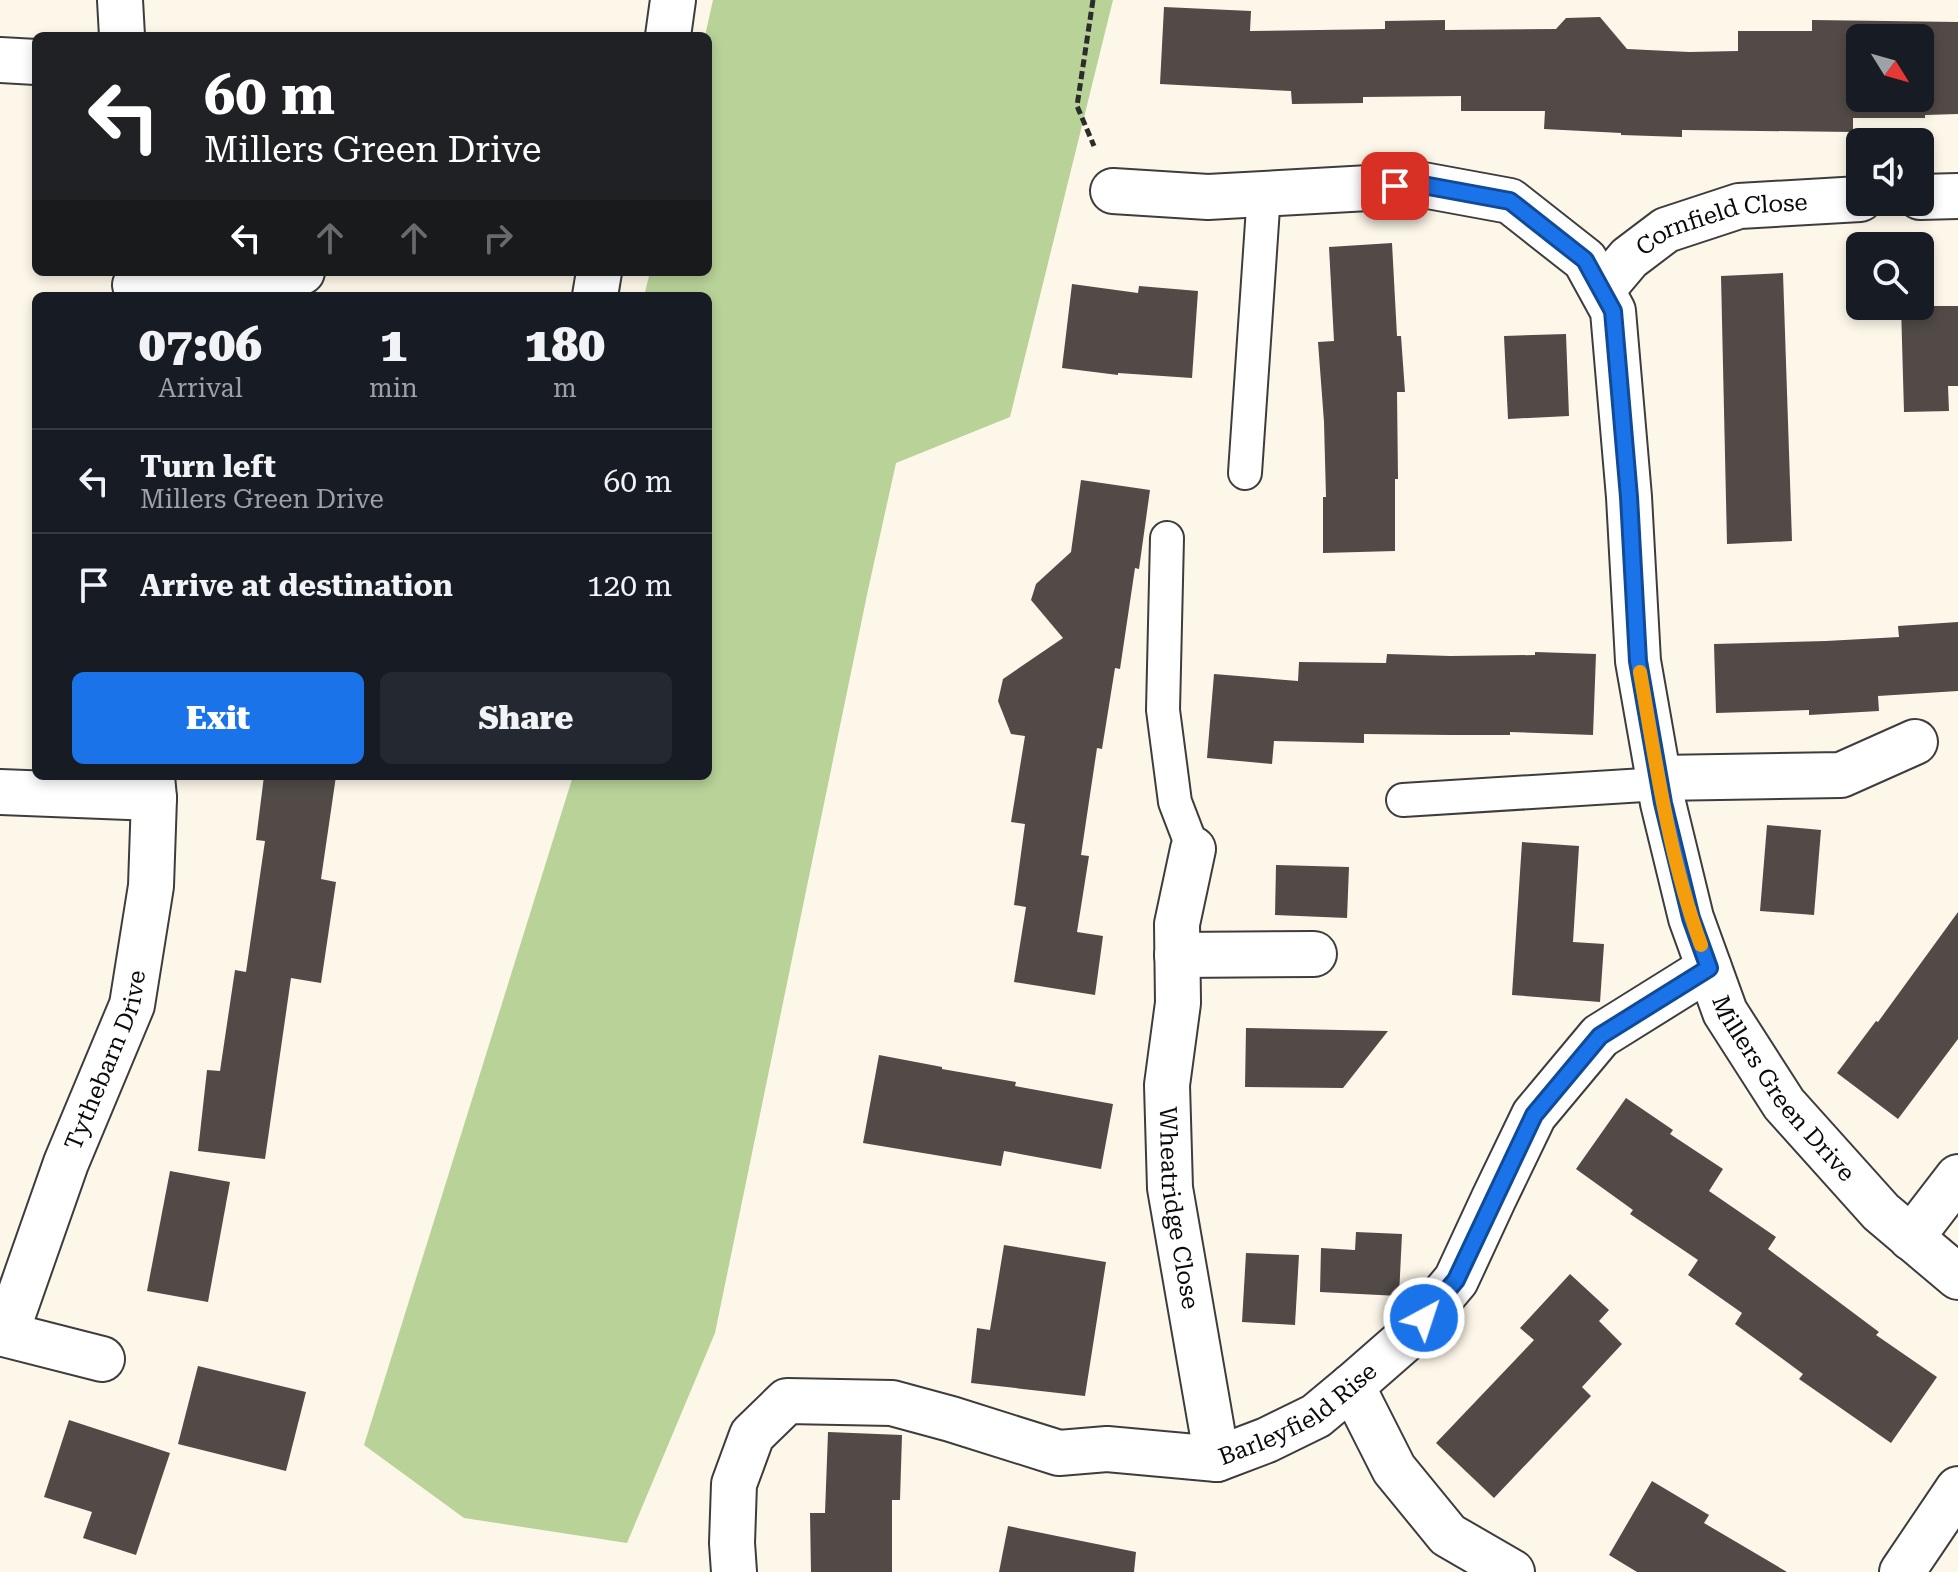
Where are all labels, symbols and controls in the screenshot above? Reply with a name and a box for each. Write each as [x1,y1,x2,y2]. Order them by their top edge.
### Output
north arrow [1846,24,1934,112]
map controls [1846,24,1934,320]
text: 60 m [204,62,335,128]
icon: left [72,64,176,168]
button: sound [1846,128,1934,216]
text: Millers Green Drive [204,129,541,171]
pin [1361,152,1429,220]
icon: arrive [1373,164,1417,208]
street label: Cornfield Close [1630,188,1808,262]
icon: left [224,216,268,260]
icon: ahead [308,216,352,260]
icon: ahead [392,216,436,260]
icon: right [476,216,520,260]
button: search [1846,232,1934,320]
text: 07:06 [139,317,262,373]
text: 1 [380,317,407,373]
text: 180 [525,317,605,373]
text: Arrival [158,373,243,403]
text: min [369,373,418,403]
text: m [553,373,577,403]
text: Turn left [140,449,276,484]
icon: left [72,459,116,503]
text: 60 m [603,464,672,499]
text: Millers Green Drive [140,484,384,514]
icon: arrive [72,563,116,607]
text: Arrive at destination [140,568,453,603]
text: 120 m [587,568,672,603]
button: Exit [72,672,364,764]
button: Share [380,672,672,764]
street label: Tythebarn Drive [59,968,151,1154]
street label: Millers Green Drive [1706,992,1861,1187]
street label: Wheatridge Close [1154,1106,1205,1311]
position arrow [1382,1276,1466,1360]
street label: Barleyfield Rise [1215,1357,1382,1471]

